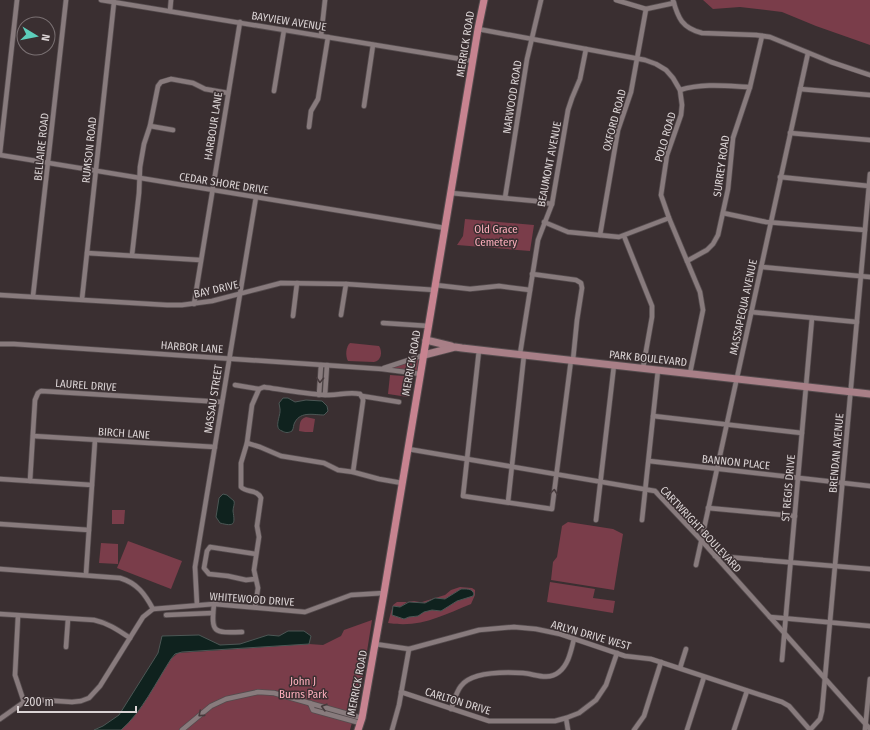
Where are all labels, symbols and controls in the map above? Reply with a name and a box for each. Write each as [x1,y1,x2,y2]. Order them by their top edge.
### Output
street label: BAYVIEW AVENUE [250,9,327,34]
street label: MERRICK ROAD [454,10,477,78]
north arrow [16,16,56,56]
text: N [38,33,52,42]
street label: NARWOOD ROAD [500,59,525,135]
street label: OXFORD ROAD [600,88,629,152]
street label: HARBOUR LANE [202,91,225,161]
street label: POLO ROAD [652,111,679,164]
street label: BELLAIRE ROAD [31,112,52,182]
street label: RUMSON ROAD [80,116,99,184]
street label: BEAUMONT AVENUE [535,120,564,208]
street label: SURREY ROAD [711,134,732,198]
street label: CEDAR SHORE DRIVE [178,170,269,197]
park label: Old Grace Cemetery [474,223,518,249]
street label: MASSAPEQUA AVENUE [727,258,760,356]
street label: BAY DRIVE [193,278,240,301]
street label: MERRICK ROAD [399,329,424,397]
street label: HARBOR LANE [160,339,224,356]
street label: PARK BOULEVARD [608,348,688,369]
street label: NASSAU STREET [202,363,226,434]
street label: LAUREL DRIVE [55,377,117,394]
one-way arrow [316,377,324,383]
street label: BRENDAN AVENUE [827,413,846,493]
street label: BIRCH LANE [98,425,150,442]
street label: BANNON PLACE [701,452,771,473]
street label: ST REGIS DRIVE [779,454,798,522]
street label: CARTWRIGHT BOULEVARD [657,484,744,575]
one-way arrow [550,489,559,495]
street label: WHITEWOOD DRIVE [209,590,295,609]
street label: ARLYN DRIVE WEST [549,618,633,653]
street label: MERRICK ROAD [345,649,370,717]
park label: John J Burns Park [279,675,328,701]
street label: CARLTON DRIVE [423,685,492,718]
scale bar [18,688,136,714]
text: 200 m [24,695,54,709]
one-way arrow [321,703,328,712]
one-way arrow [199,710,206,717]

